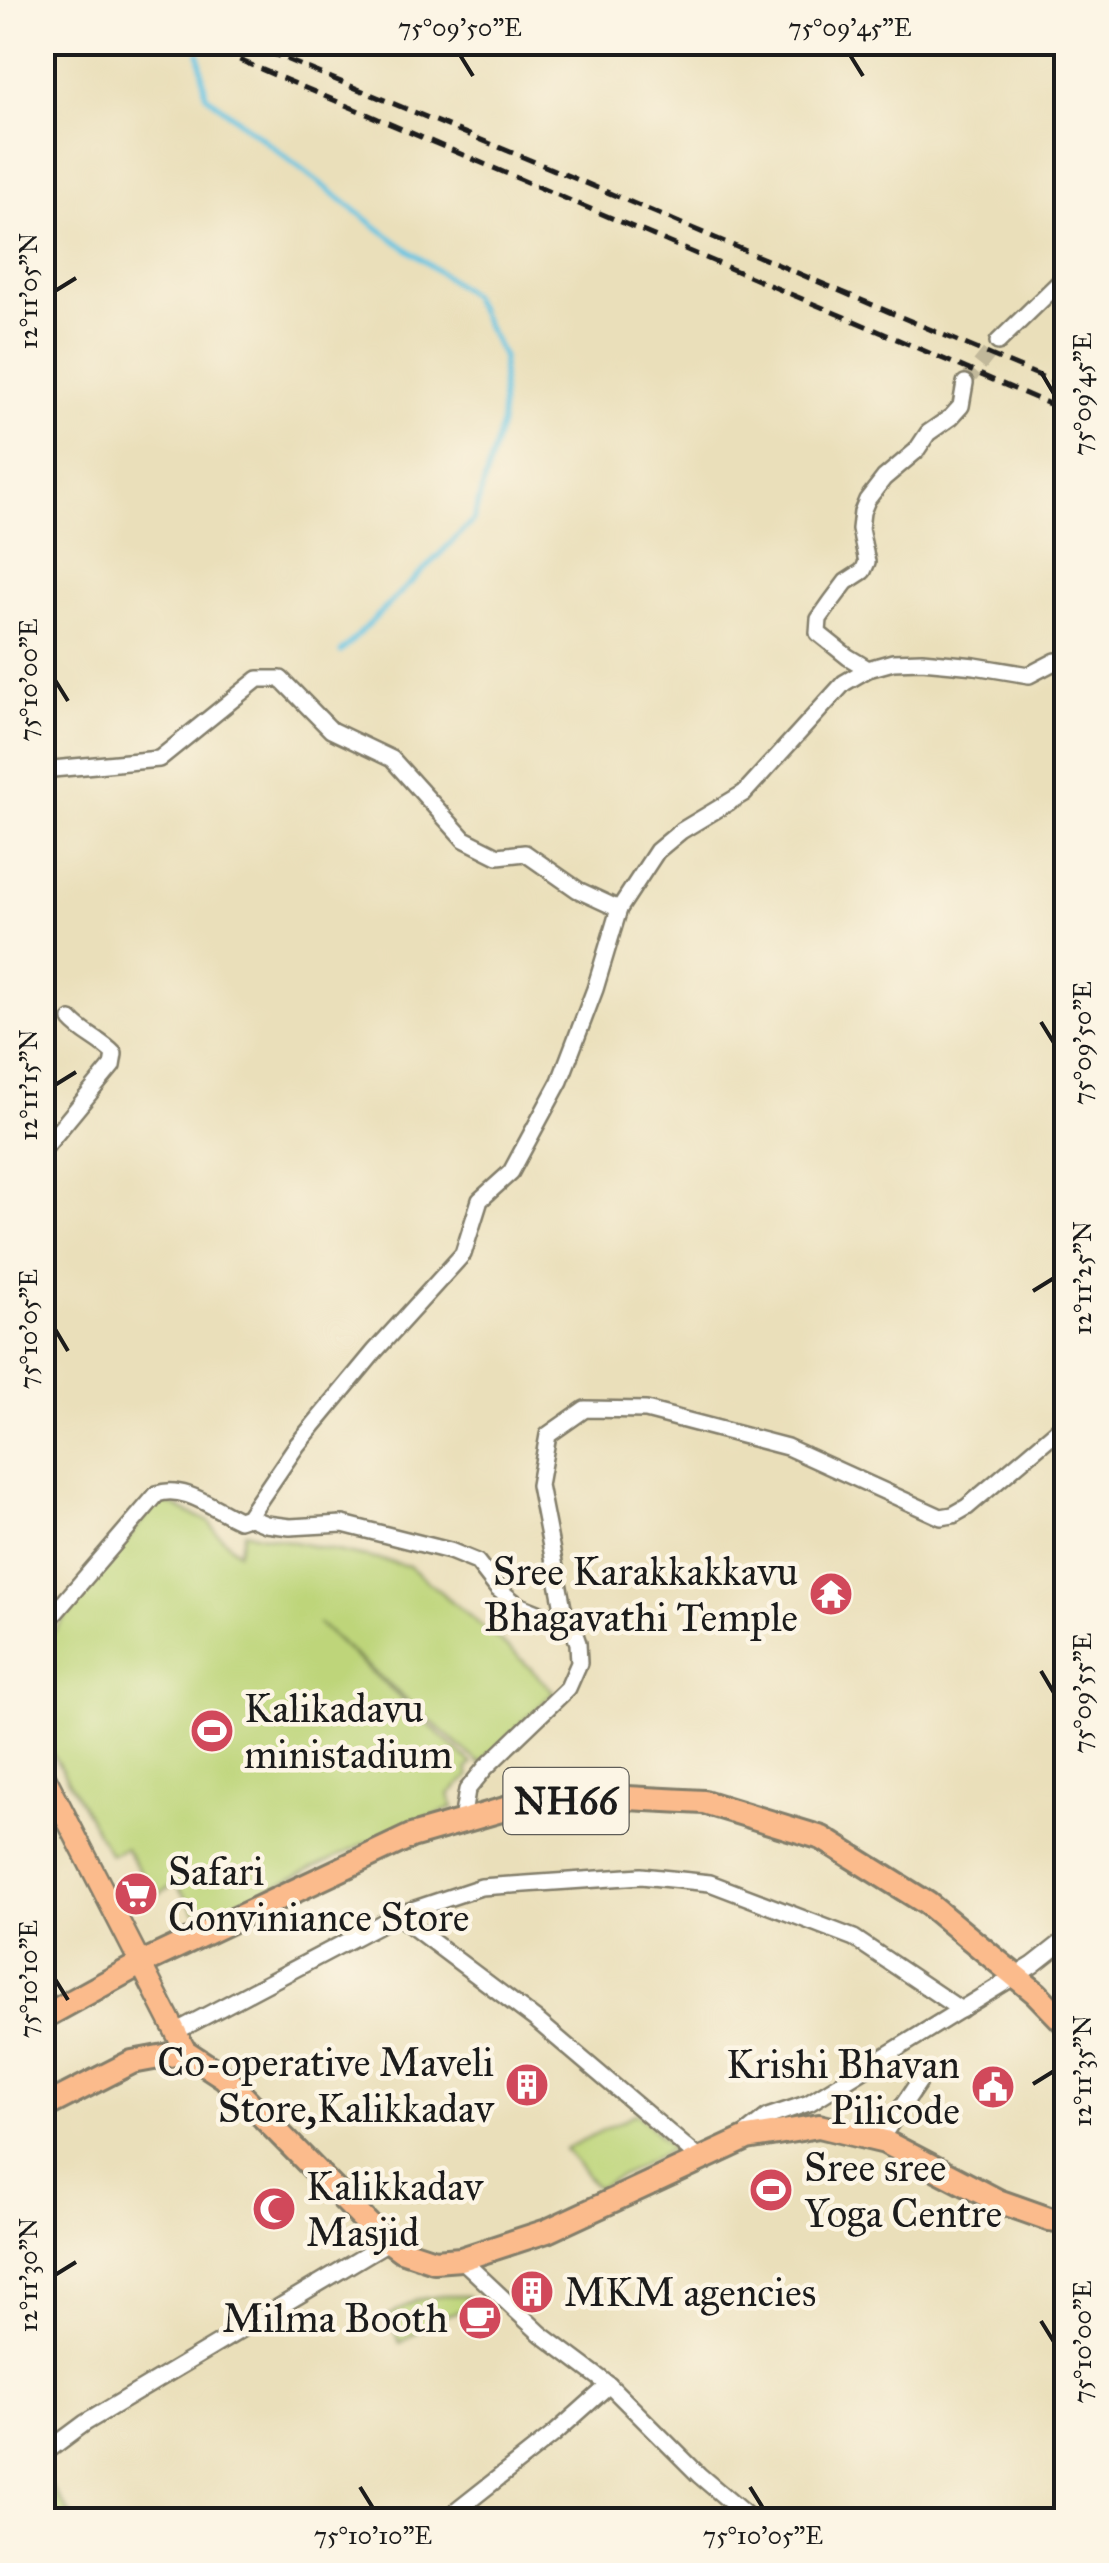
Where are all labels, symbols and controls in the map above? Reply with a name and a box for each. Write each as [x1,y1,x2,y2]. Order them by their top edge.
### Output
text: 75°09'50"E [398,12,522,43]
text: 75°09'45"E [788,12,912,43]
text: 12°11'05"N [13,233,44,349]
text: 75°09'45"E [1067,332,1098,456]
text: 75°10'00"E [13,618,44,742]
text: 75°09'50"E [1067,981,1098,1105]
text: 12°11'15"N [13,1029,44,1141]
text: 12°11'25"N [1067,1221,1098,1335]
text: 75°10'05"E [13,1269,44,1389]
place label: Sree Karakkakkavu Bhagavathi Temple [484,1547,798,1642]
temple icon: Sree Karakkakkavu Bhagavathi Temple [808,1571,854,1617]
text: 75°09'55"E [1067,1632,1098,1754]
place label: Kalikadavu ministadium [244,1684,453,1779]
sports icon: Kalikadavu ministadium [189,1708,235,1754]
road number: NH66 [504,1768,628,1834]
place label: Safari Conviniance Store [168,1847,469,1942]
supermarket icon: Safari Conviniance Store [113,1871,159,1917]
text: 75°10'10"E [13,1920,44,2038]
text: 12°11'35"N [1067,2015,1098,2127]
place label: Co-operative Maveli Store,Kalikkadav [157,2038,496,2133]
place label: Krishi Bhavan Pilicode [726,2040,960,2135]
building icon: Co-operative Maveli Store,Kalikkadav [504,2062,550,2108]
public building icon: Krishi Bhavan Pilicode [970,2064,1016,2110]
place label: Sree sree Yoga Centre [804,2143,1002,2238]
place label: Kalikkadav Masjid [306,2162,485,2257]
sports icon: Sree sree Yoga Centre [748,2167,794,2213]
mosque icon: Kalikkadav Masjid [251,2186,297,2232]
text: 12°11'30"N [13,2218,44,2332]
place label: MKM agencies [564,2268,816,2317]
building icon: MKM agencies [509,2269,555,2315]
text: 75°10'00"E [1067,2280,1098,2404]
place label: Milma Booth [222,2294,448,2343]
cafe icon: Milma Booth [457,2295,503,2341]
text: 75°10'10"E [314,2520,432,2551]
text: 75°10'05"E [703,2520,823,2551]

